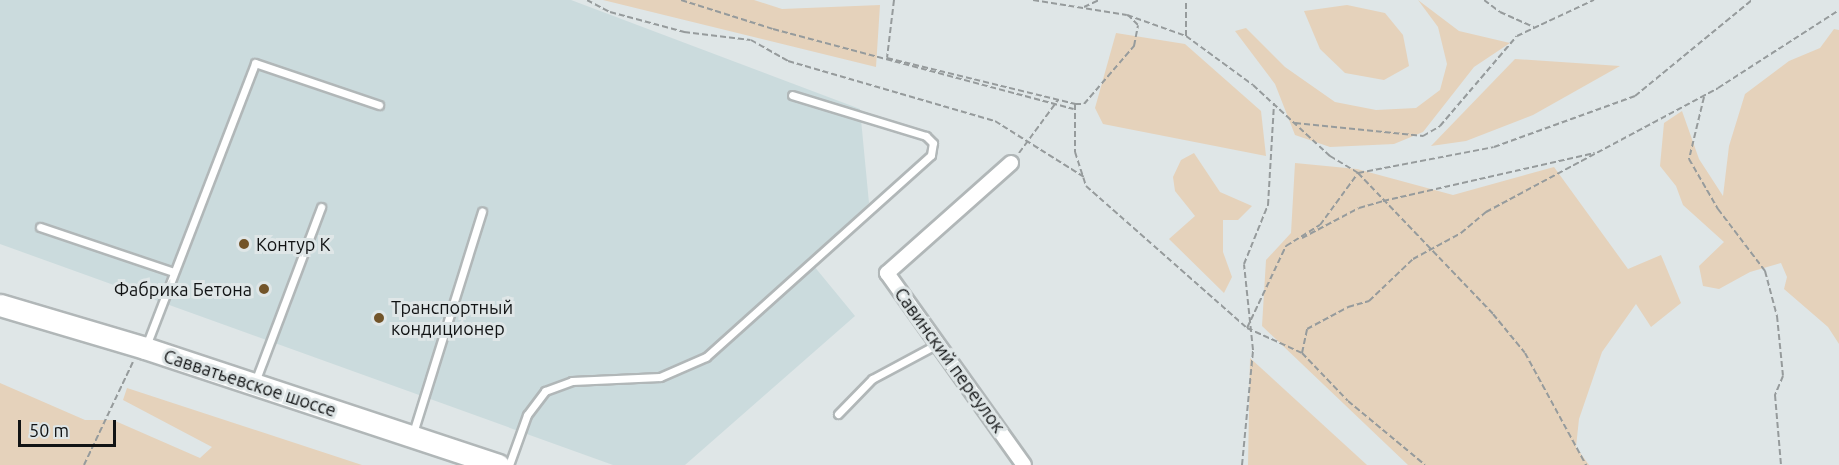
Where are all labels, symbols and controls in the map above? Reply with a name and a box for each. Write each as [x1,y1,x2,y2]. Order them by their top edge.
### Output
place label: Контур К [256,233,330,255]
marker: Контур К [237,237,251,251]
place label: Фабрика Бетона [114,278,252,300]
marker: Фабрика Бетона [257,282,271,296]
street label: Савинский переулок [890,283,1010,437]
place label: Транспортный кондиционер [391,297,513,340]
marker: Транспортный кондиционер [372,311,386,325]
street label: Савватьевское шоссе [161,345,339,421]
scale bar [21,408,118,446]
text: 50 m [29,420,69,440]

